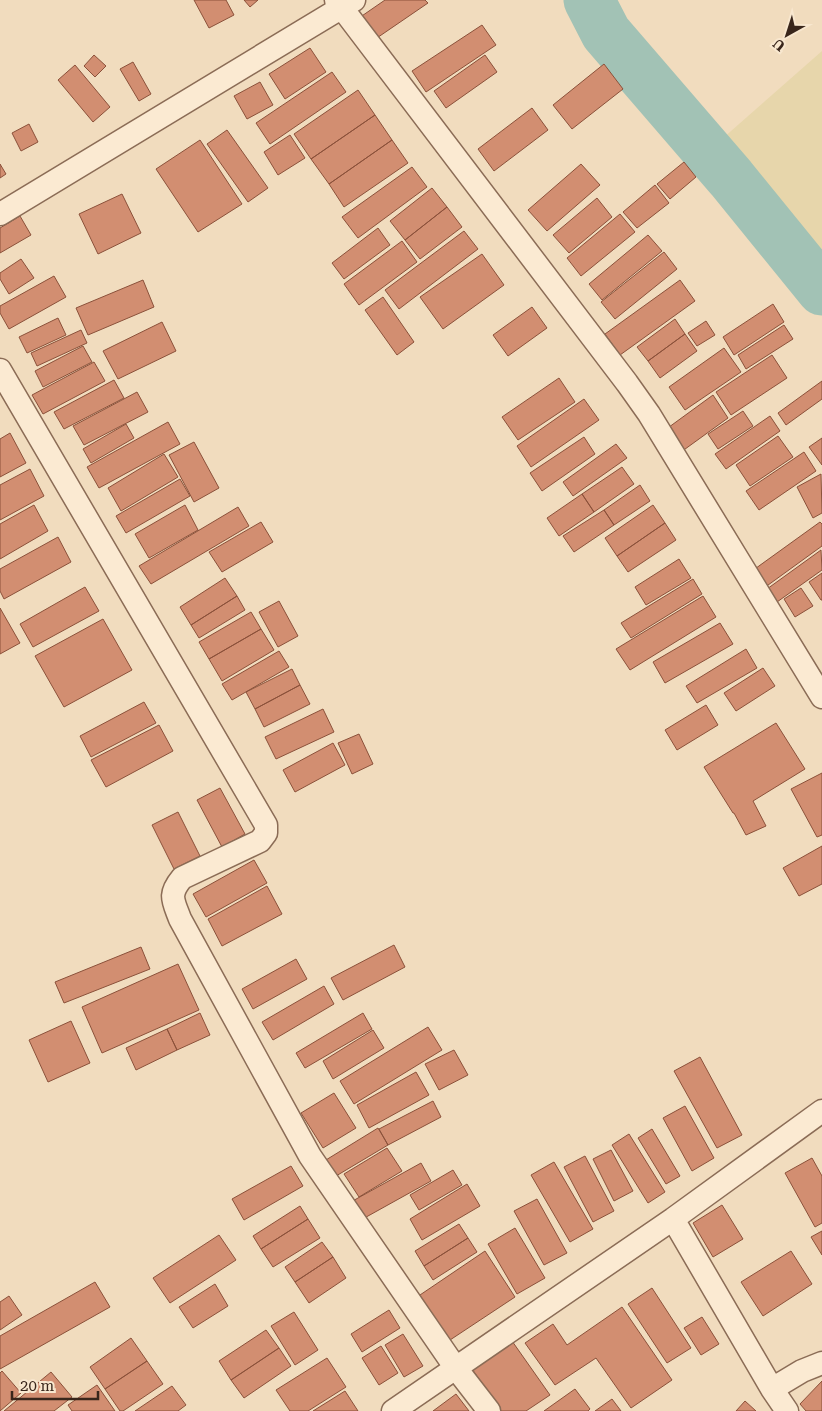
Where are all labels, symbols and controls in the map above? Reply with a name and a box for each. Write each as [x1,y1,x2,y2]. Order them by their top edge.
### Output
north arrow [762,10,812,60]
text: U [769,35,788,55]
scale bar [12,1368,99,1400]
text: 20 m [20,1377,55,1395]

